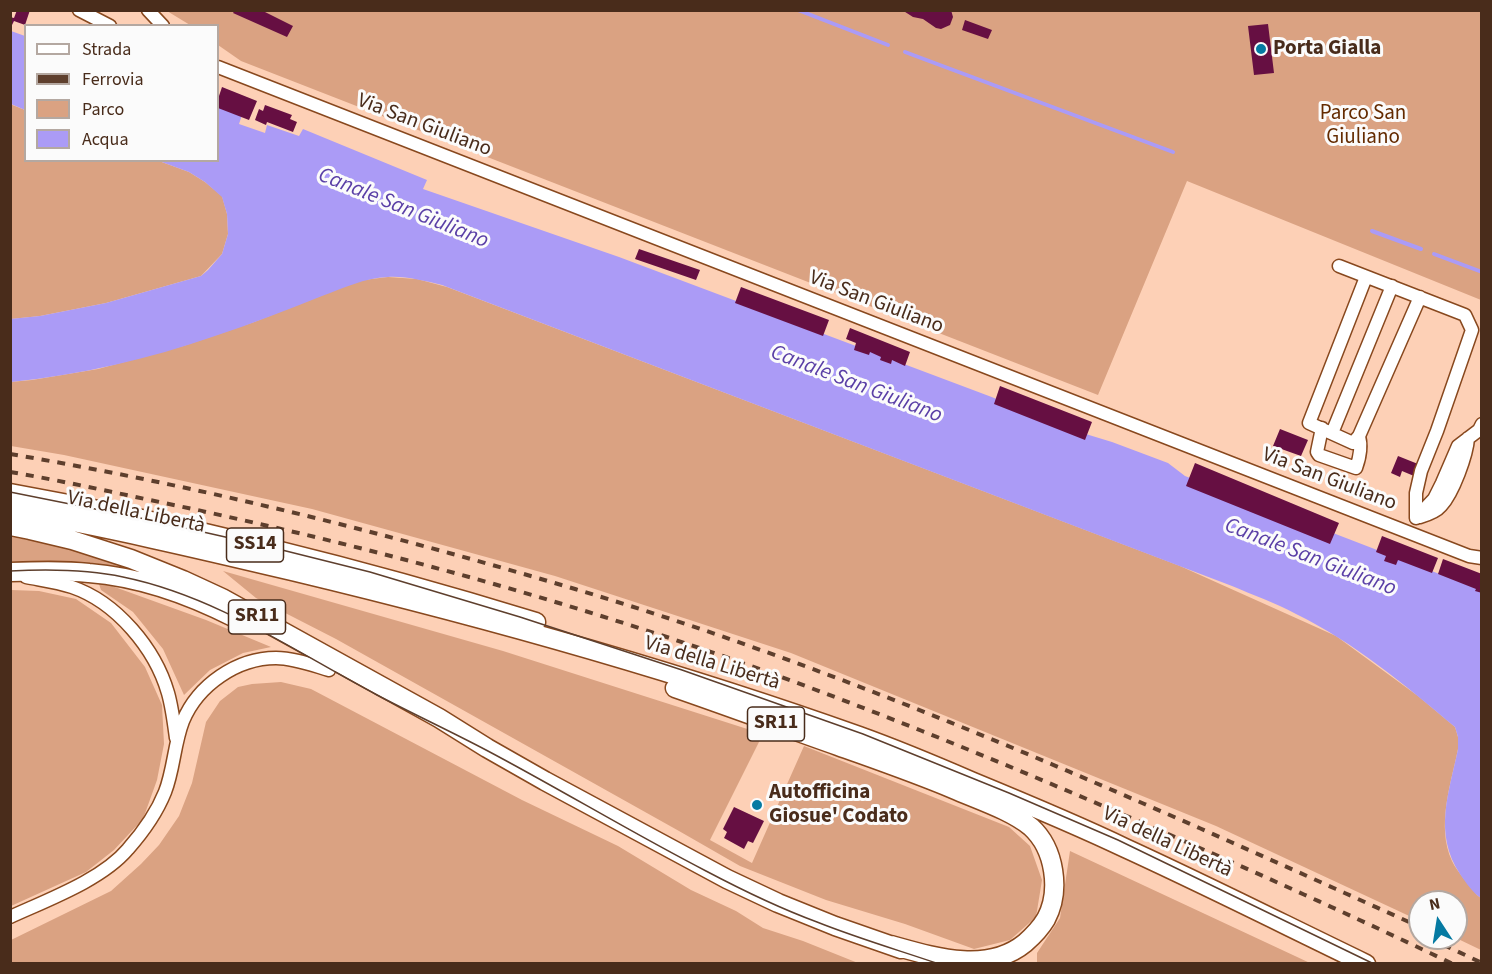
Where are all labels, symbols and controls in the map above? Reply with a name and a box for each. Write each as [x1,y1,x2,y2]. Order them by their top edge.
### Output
legend [24,24,219,162]
place label: Porta Gialla [1273,36,1381,62]
text: Strada [82,37,131,62]
marker: Porta Gialla [1254,42,1268,56]
text: Ferrovia [82,67,143,92]
street label: Via San Giuliano [353,89,495,163]
text: Parco [82,97,124,122]
park label: Parco San Giuliano [1320,101,1406,151]
text: Acqua [82,127,128,152]
water label: Canale San Giuliano [314,163,492,255]
street label: Via San Giuliano [805,266,947,340]
water label: Canale San Giuliano [767,340,945,430]
street label: Via San Giuliano [1258,443,1400,517]
street label: Via della Libertà [65,486,207,540]
water label: Canale San Giuliano [1221,513,1399,603]
road number: SS14 [226,528,284,562]
road number: SR11 [228,600,286,634]
street label: Via della Libertà [641,631,783,697]
road number: SR11 [748,707,804,741]
place label: Autofficina Giosue' Codato [769,780,908,830]
marker: Autofficina Giosue' Codato [750,798,764,812]
street label: Via della Libertà [1098,802,1236,884]
north arrow [1408,890,1468,950]
text: N [1427,892,1442,916]

